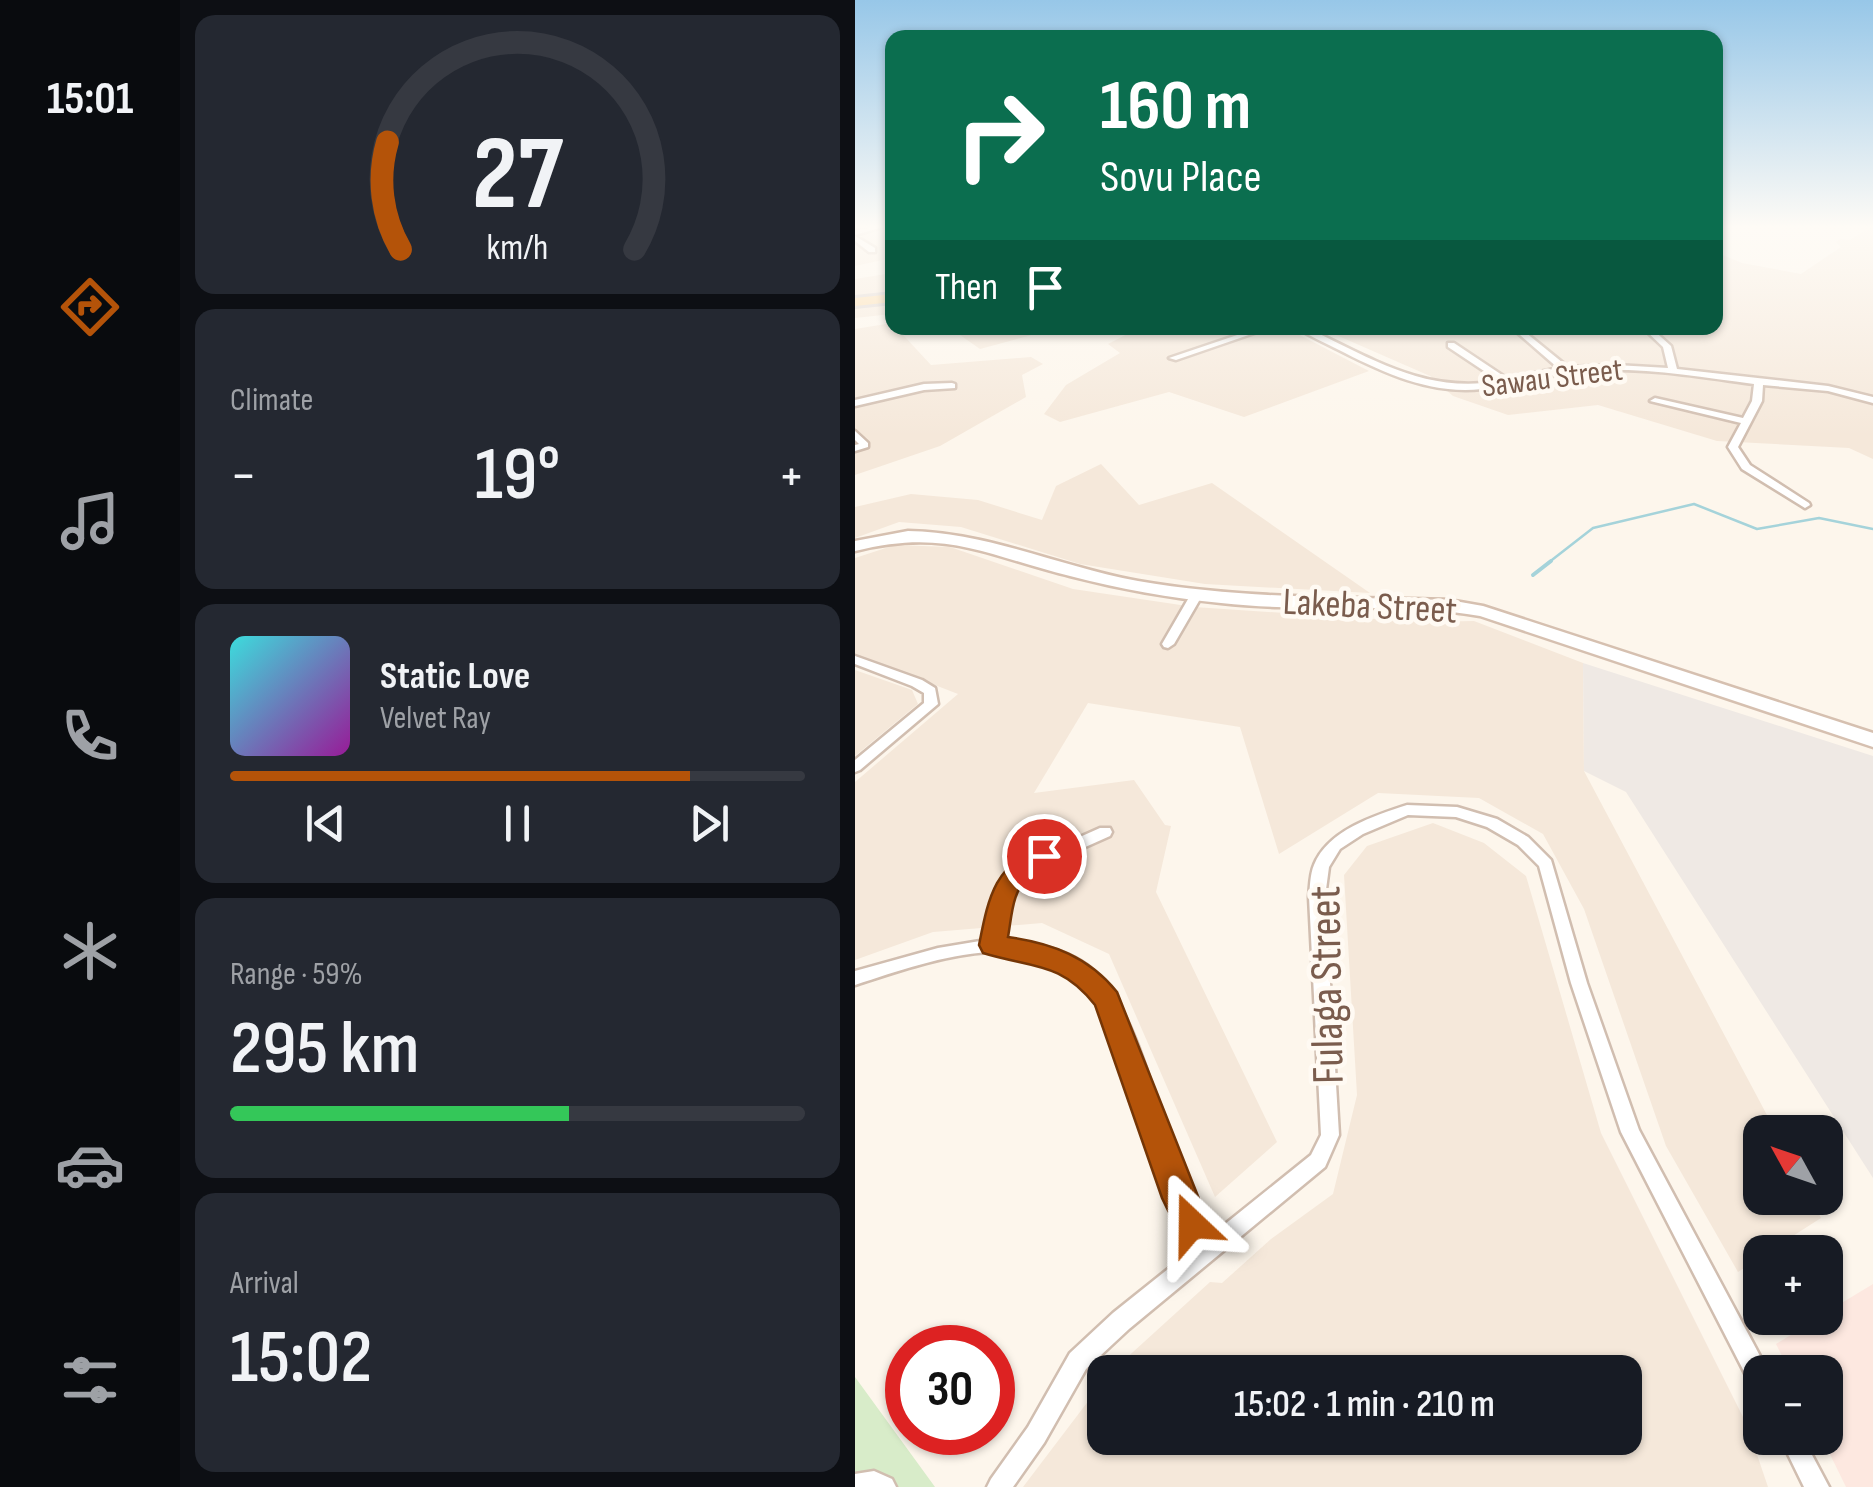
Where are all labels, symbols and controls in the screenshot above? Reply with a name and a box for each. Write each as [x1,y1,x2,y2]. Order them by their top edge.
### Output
text: 160 m [1100,65,1251,149]
icon: right [935,70,1065,200]
text: 15:01 [47,72,133,127]
text: 27 [472,113,564,238]
text: Sovu Place [1100,150,1262,205]
text: km/h [487,227,548,270]
icon: arrive [1018,260,1073,315]
text: Then [935,265,998,310]
icon: directions [55,272,125,342]
street label: Sawau Street [1479,350,1625,406]
text: Climate [230,381,313,420]
text: 19° [475,430,560,521]
text: − [230,443,257,510]
text: + [778,443,805,510]
icon: music [55,486,125,556]
street label: Lakeba Street [1282,579,1458,634]
text: Static Love [380,654,530,699]
text: Velvet Ray [380,699,491,738]
icon: phone [55,701,125,771]
icon: previous [298,796,353,851]
icon: pause [490,796,545,851]
icon: next [682,796,737,851]
pin [1002,814,1087,899]
icon: arrive [1017,829,1072,884]
street label: Fulaga Street [1298,885,1357,1085]
icon: climate [55,916,125,986]
text: Range · 59% [230,955,363,994]
text: 295 km [230,1004,420,1095]
north arrow [1743,1115,1843,1215]
map controls [1743,1115,1843,1455]
icon: car [55,1130,125,1200]
position arrow [1140,1172,1244,1276]
button: + [1743,1235,1843,1335]
text: Arrival [230,1264,299,1303]
text: 15:02 [230,1313,372,1404]
speed limit sign: 30 [885,1325,1015,1455]
icon: filters [55,1345,125,1415]
button: − [1743,1355,1843,1455]
text: 15:02 · 1 min · 210 m [1234,1382,1495,1427]

